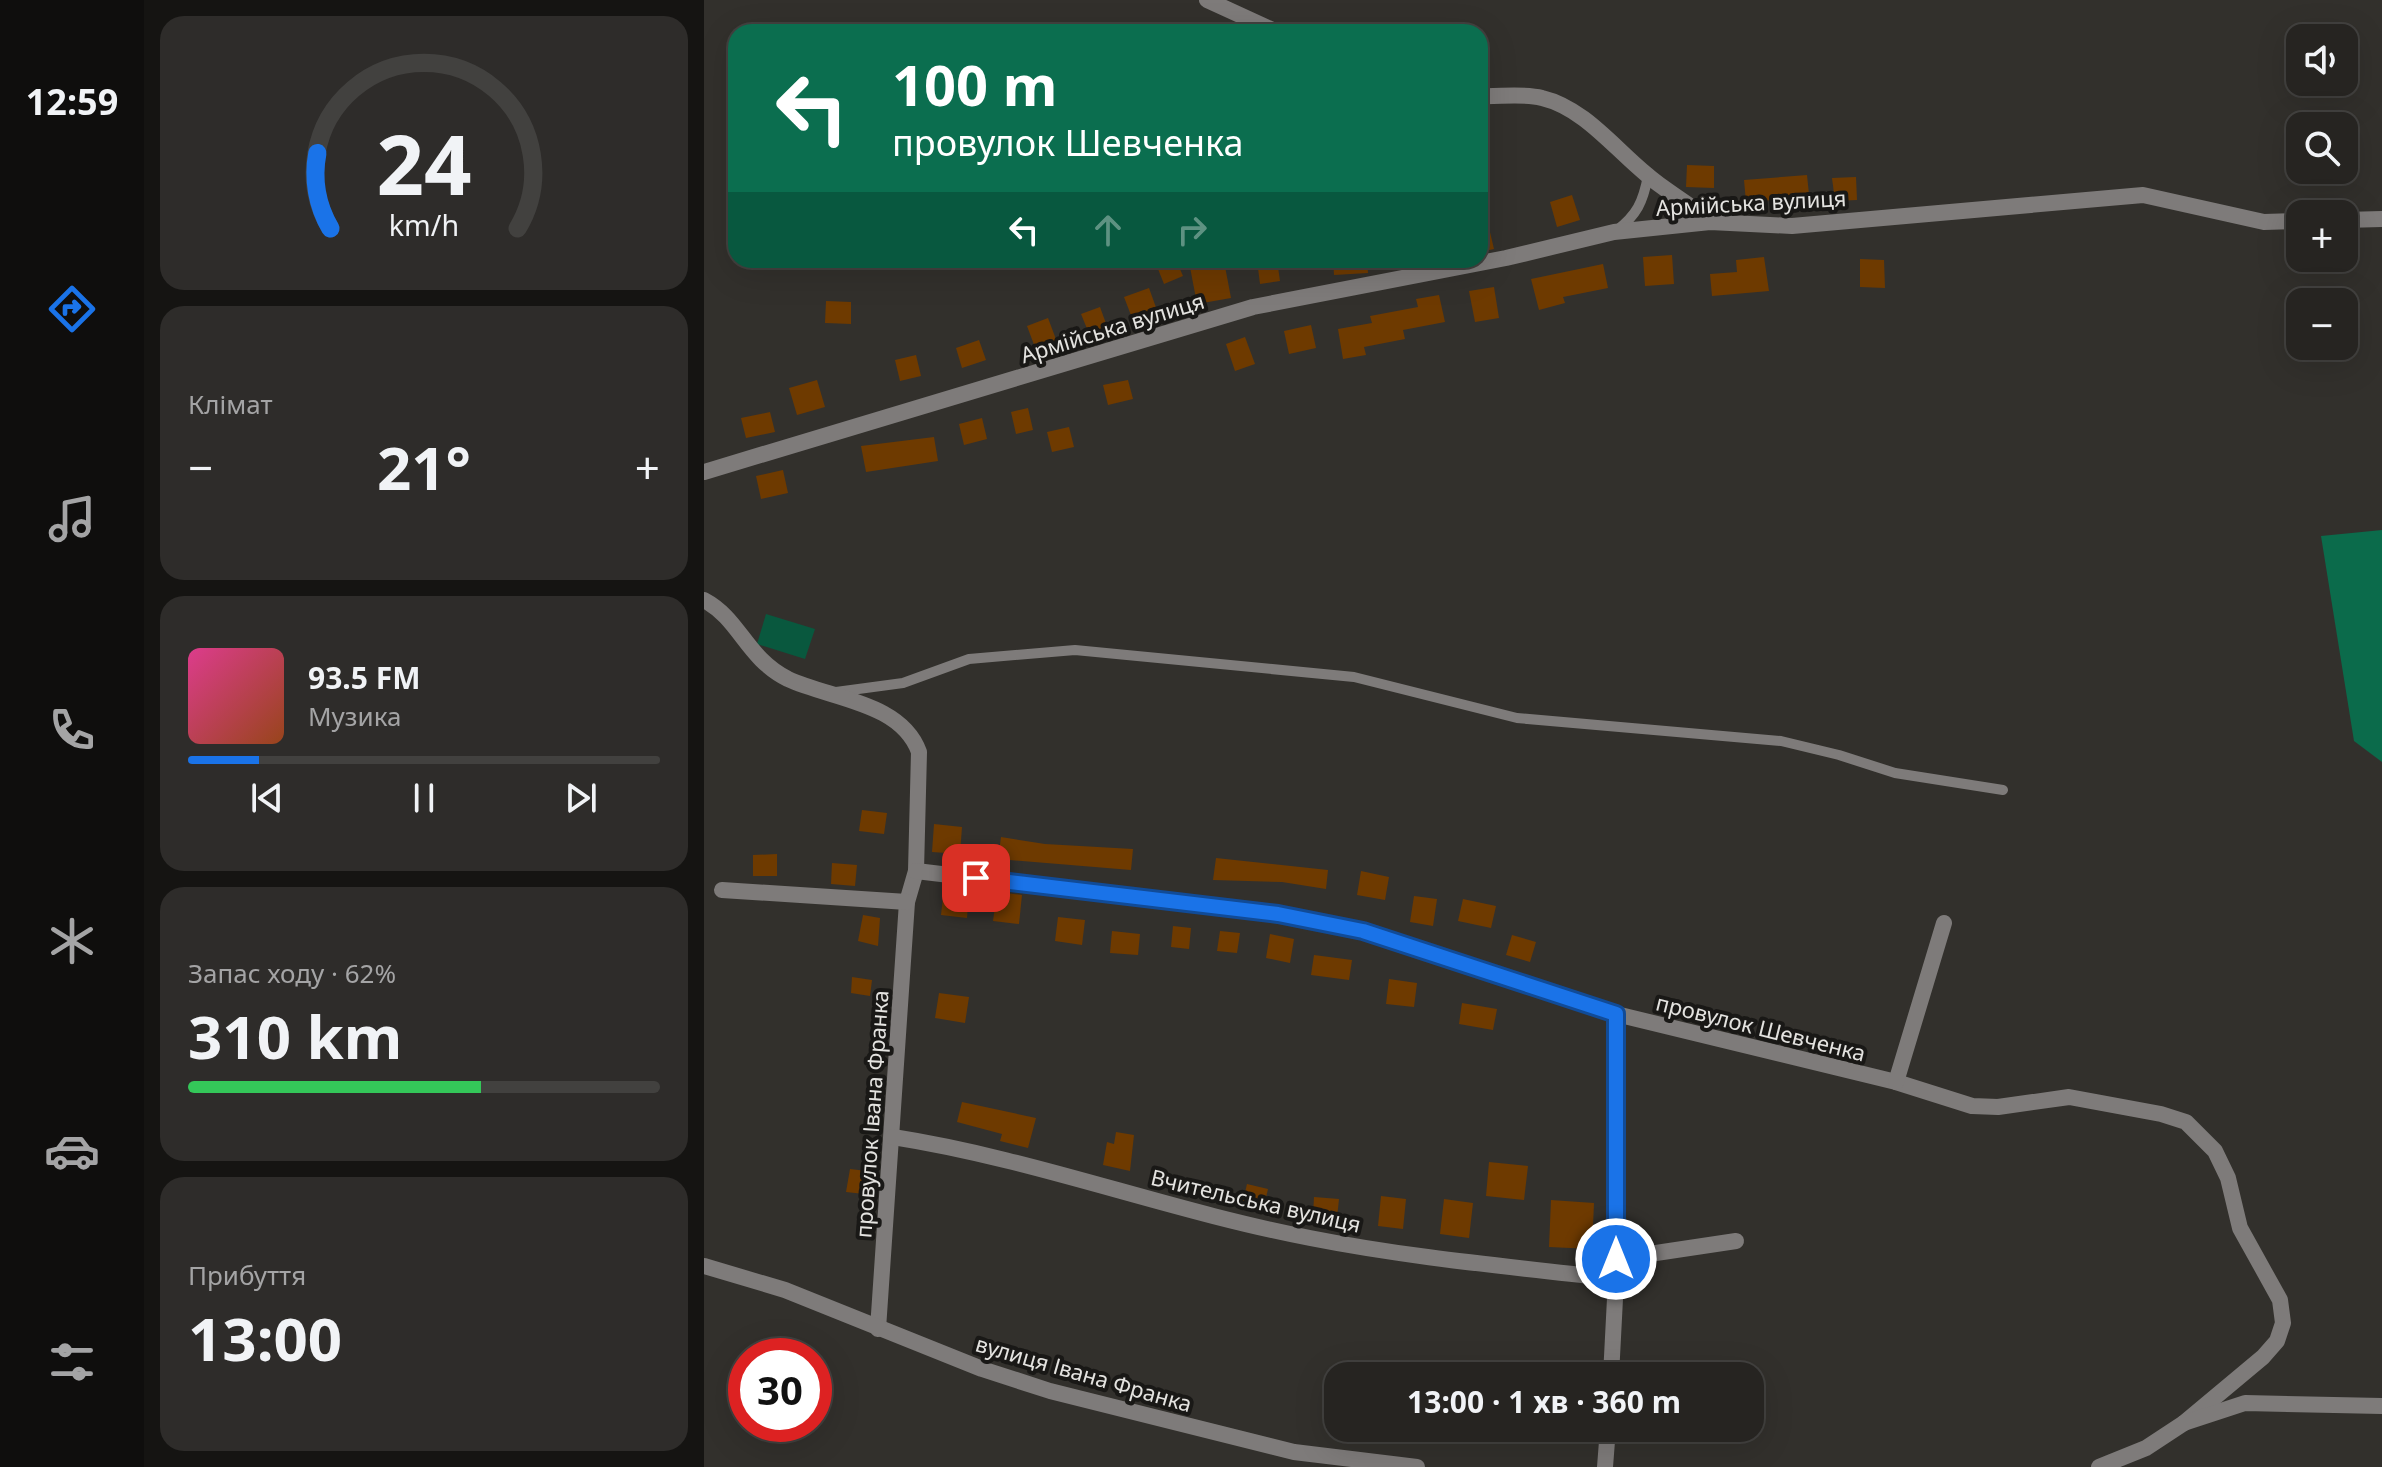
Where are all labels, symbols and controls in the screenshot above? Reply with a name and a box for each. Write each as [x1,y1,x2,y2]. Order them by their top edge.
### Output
map controls [2286,24,2358,360]
button: sound [2286,24,2358,96]
text: 100 m [892,46,1057,122]
icon: left [760,56,864,160]
text: 12:59 [26,77,118,126]
text: 24 [376,106,472,219]
button: search [2286,112,2358,184]
text: провулок Шевченка [892,118,1244,167]
street label: Армійська вулиця [1655,182,1847,222]
button: + [2286,200,2358,272]
text: km/h [389,205,459,244]
icon: left [1002,208,1046,252]
icon: ahead [1086,208,1130,252]
icon: right [1170,208,1214,252]
icon: directions [44,281,100,337]
street label: Армійська вулиця [1016,285,1208,369]
button: − [2286,288,2358,360]
text: Клімат [188,386,272,422]
text: 21° [377,426,471,508]
text: − [188,437,213,497]
text: + [635,437,660,497]
icon: music [44,491,100,547]
text: 93.5 FM [308,657,420,698]
text: Музика [308,698,401,734]
icon: phone [44,702,100,758]
icon: previous [245,776,289,820]
icon: pause [402,776,446,820]
icon: next [559,776,603,820]
pin [942,844,1010,912]
icon: arrive [954,856,998,900]
icon: climate [44,913,100,969]
text: Запас ходу · 62% [188,955,396,991]
street label: провулок Шевченка [1653,986,1869,1068]
street label: провулок Івана Франка [847,989,895,1239]
text: 310 km [188,995,402,1077]
icon: car [44,1123,100,1179]
street label: Вчительська вулиця [1148,1161,1364,1239]
position arrow [1574,1217,1658,1301]
text: Прибуття [188,1257,306,1293]
text: 13:00 [188,1297,342,1379]
street label: вулиця Івана Франка [972,1328,1196,1418]
icon: filters [44,1334,100,1390]
speed limit sign: 30 [728,1338,832,1442]
text: 13:00 · 1 хв · 360 m [1407,1381,1681,1422]

